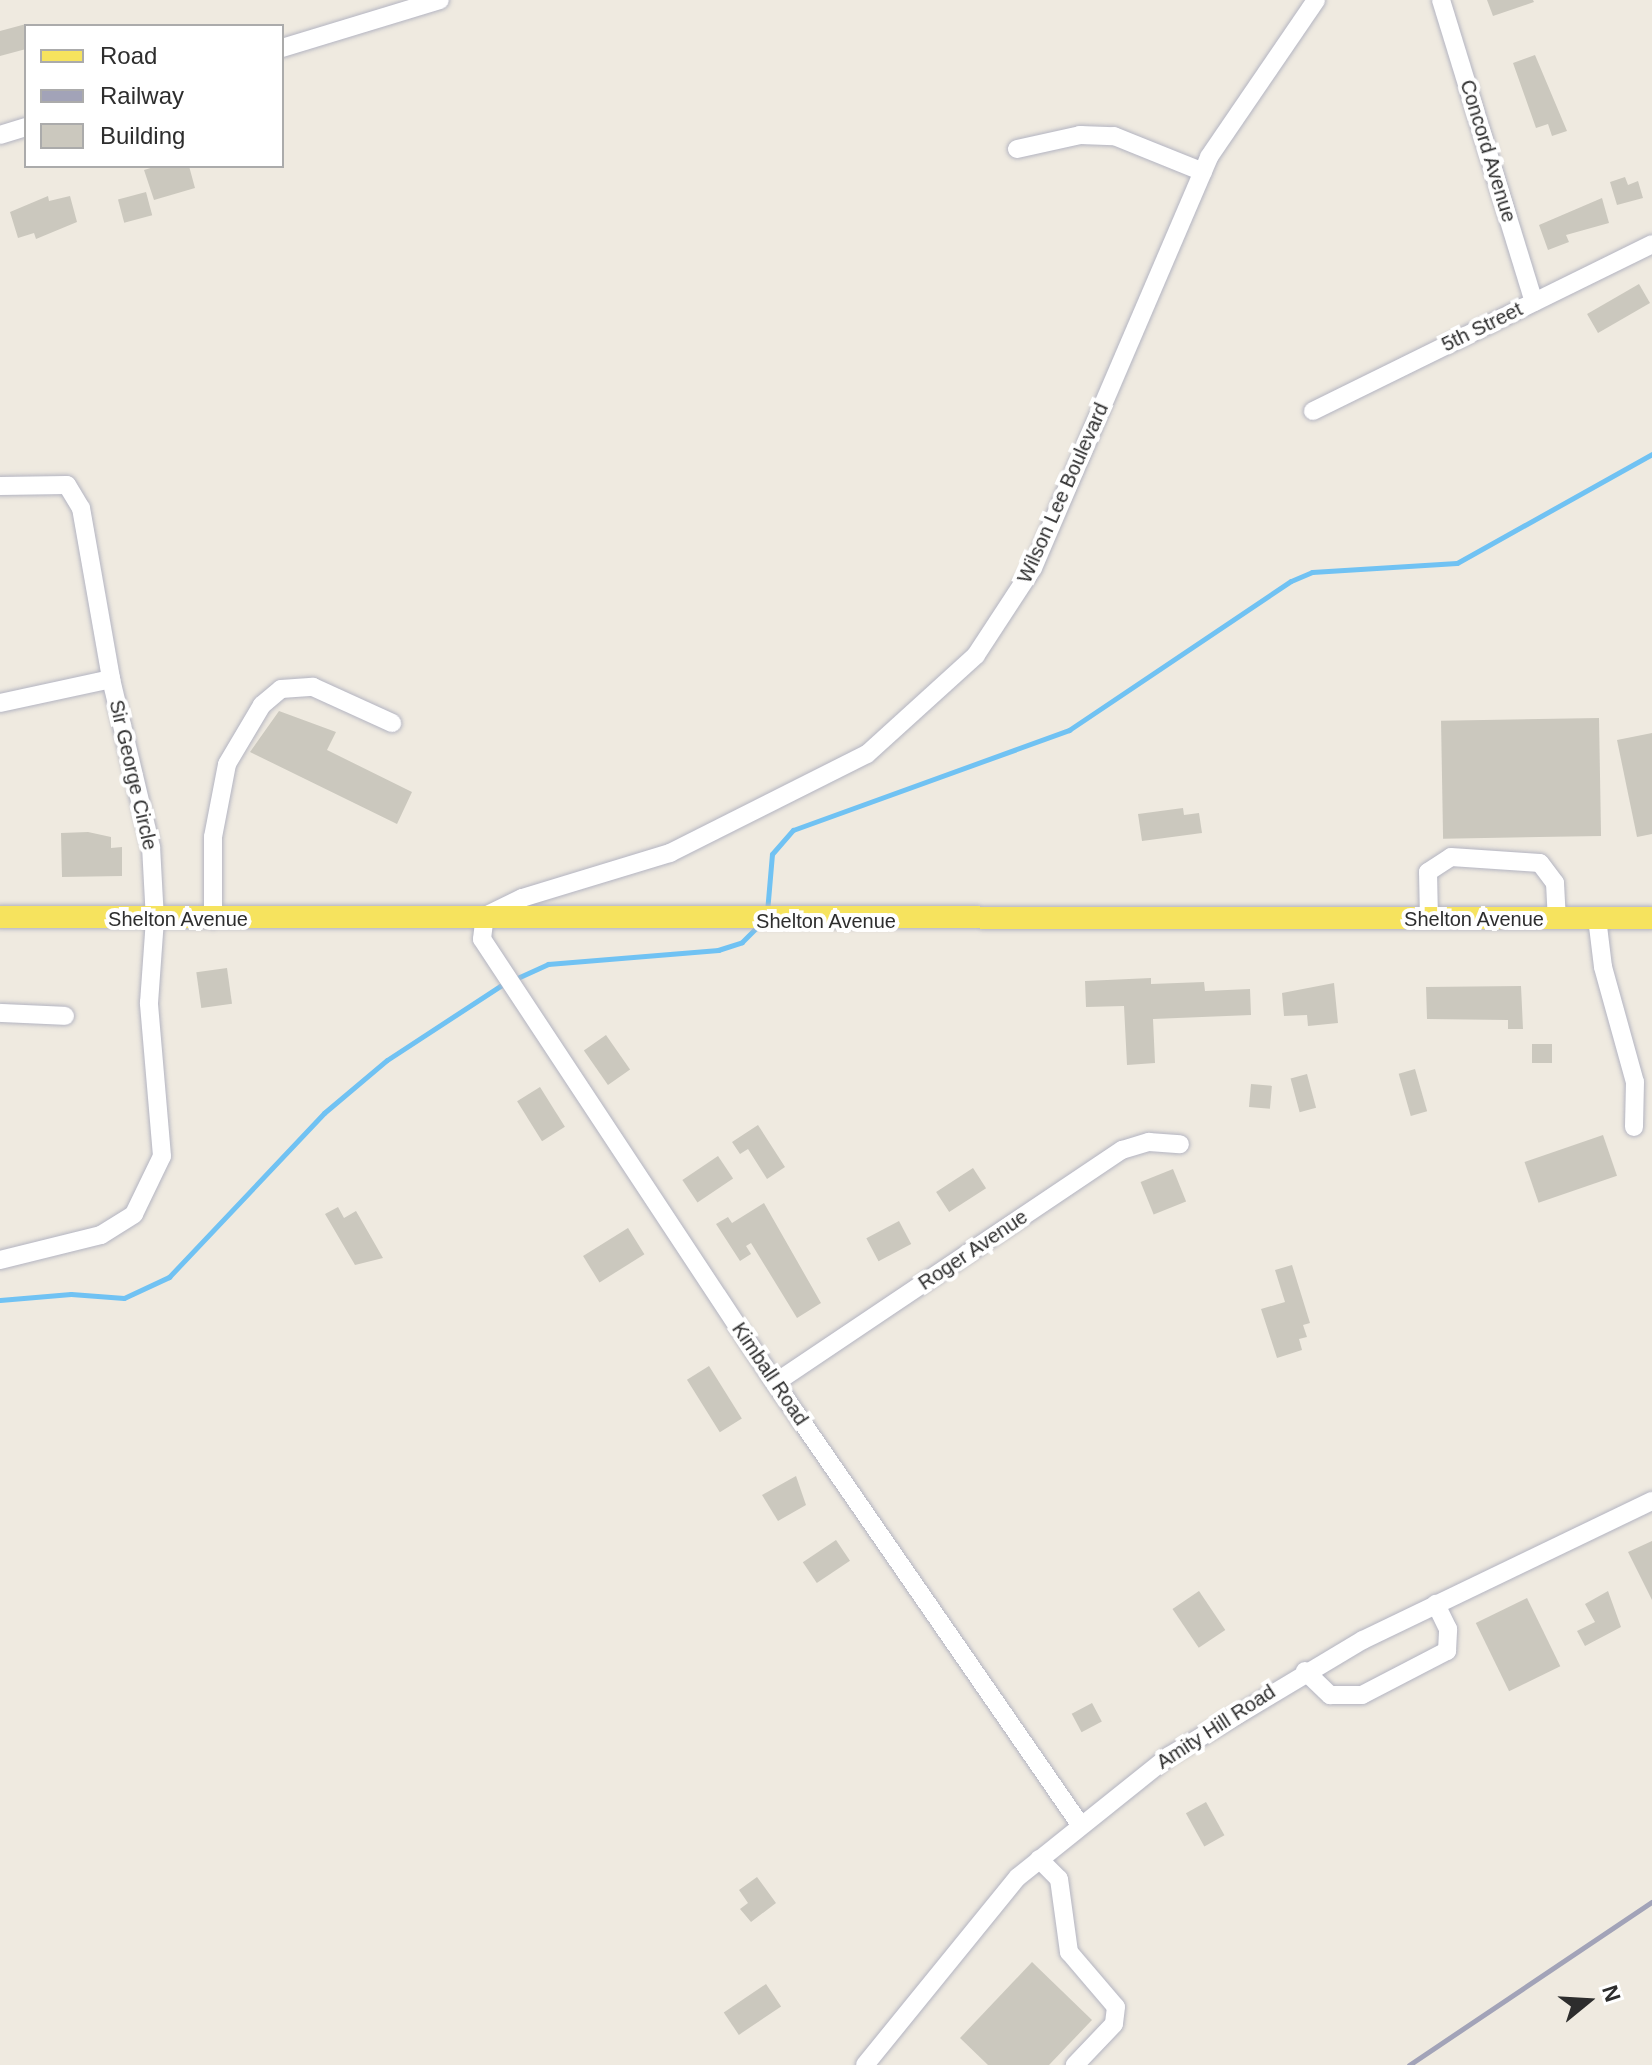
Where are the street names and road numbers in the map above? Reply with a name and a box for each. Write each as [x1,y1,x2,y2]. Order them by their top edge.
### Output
street label: Concord Avenue [1455,76,1521,226]
street label: 5th Street [1438,297,1526,357]
street label: Wilson Lee Boulevard [1012,399,1114,587]
street label: Sir George Circle [104,698,162,852]
street label: Shelton Avenue [108,907,248,931]
street label: Shelton Avenue [1404,907,1544,931]
street label: Shelton Avenue [756,909,896,933]
street label: Roger Avenue [913,1204,1033,1296]
street label: Kimball Road [727,1318,813,1430]
street label: Amity Hill Road [1152,1680,1280,1774]

